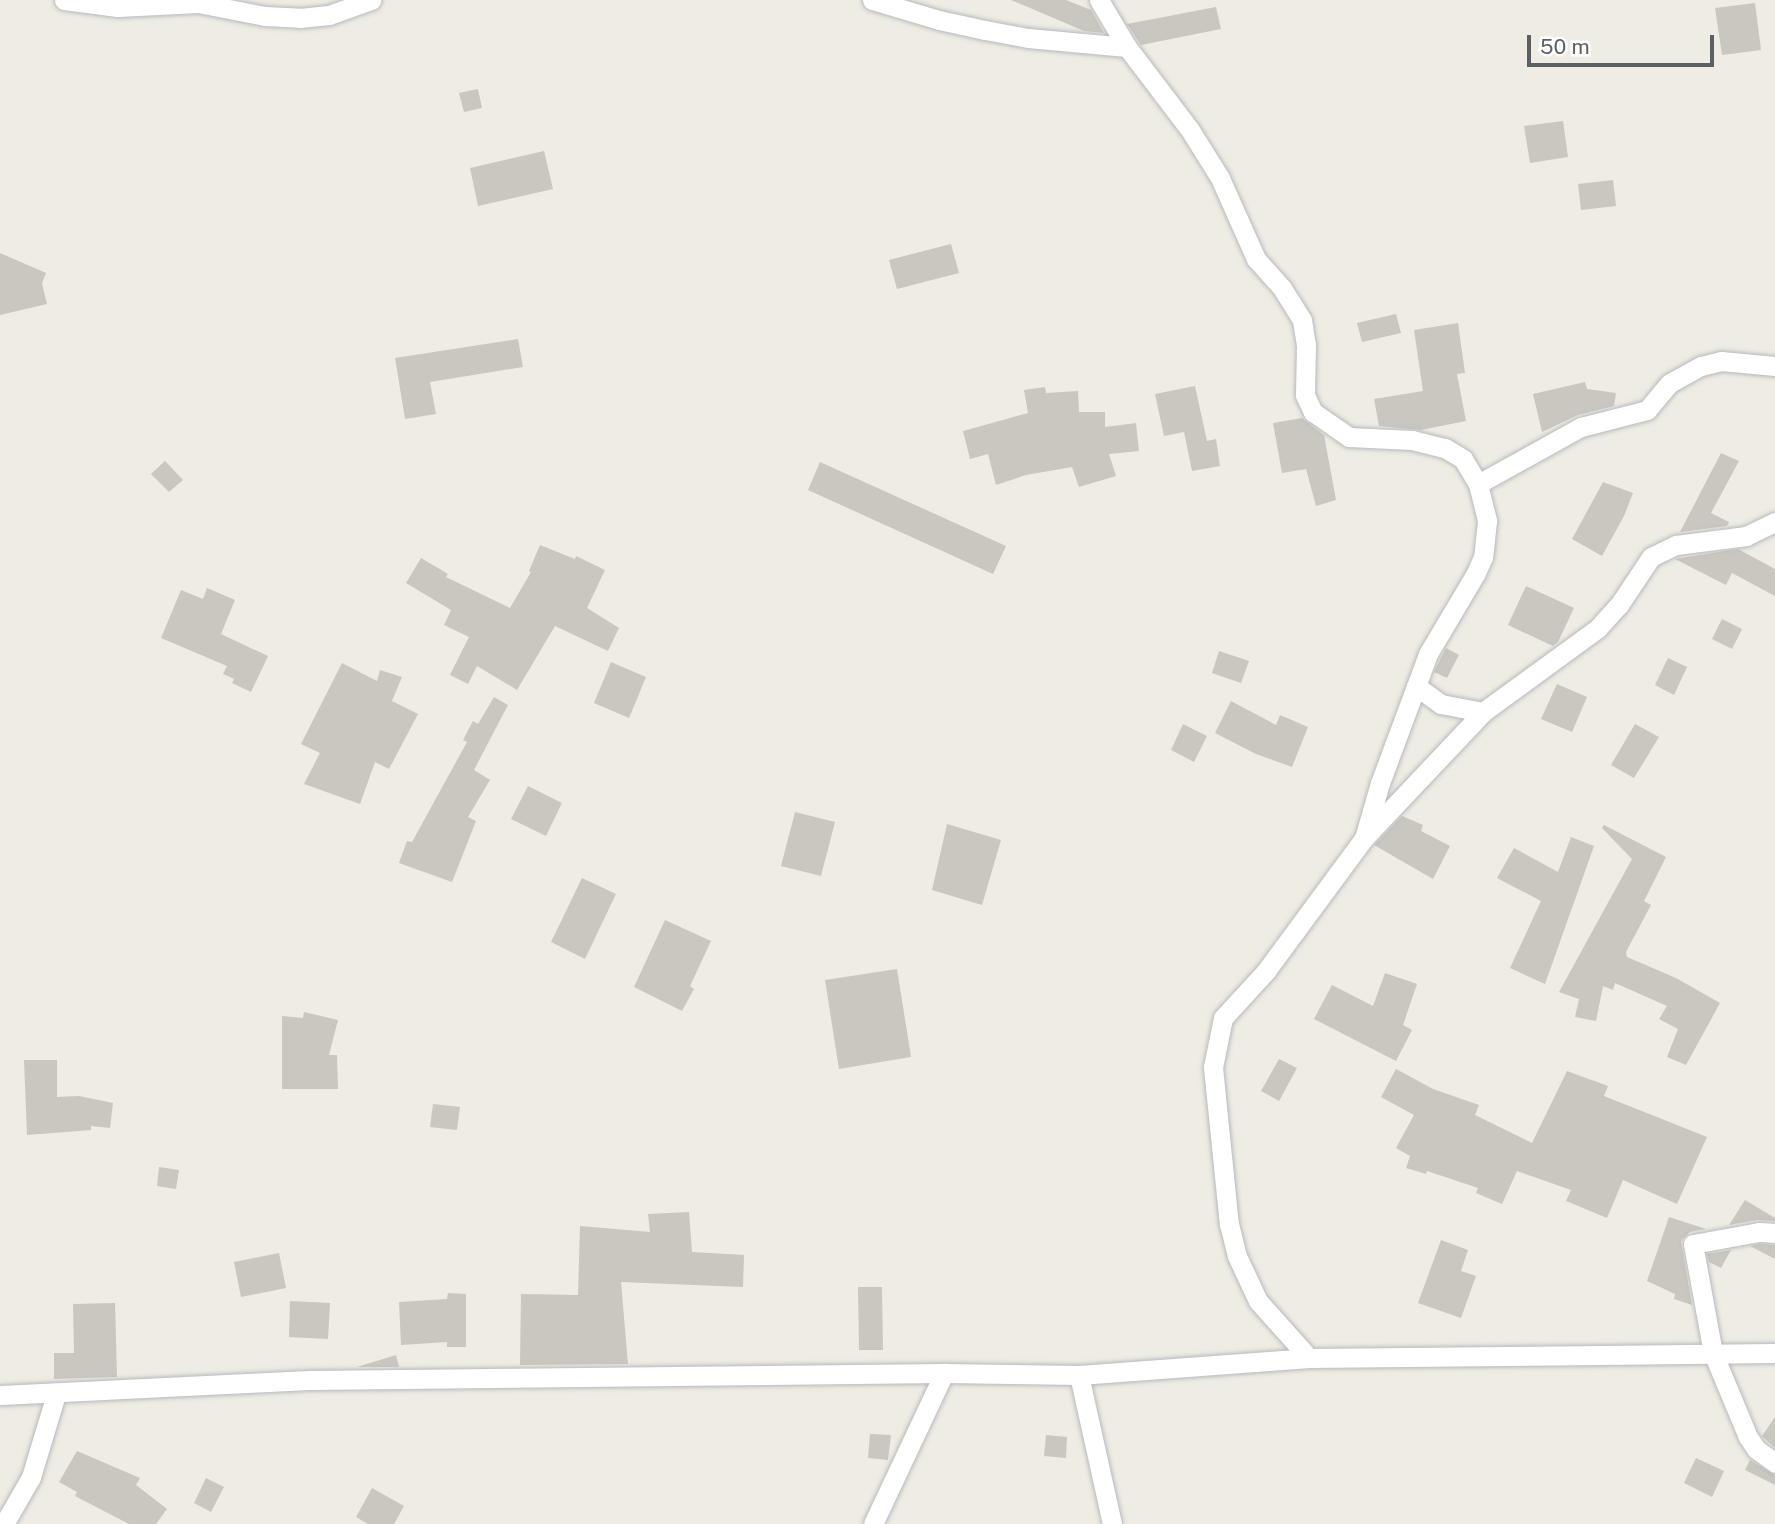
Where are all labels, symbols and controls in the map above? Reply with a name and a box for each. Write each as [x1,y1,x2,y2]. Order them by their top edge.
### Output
scale bar [1530,21,1717,65]
text: 50 m [1540,34,1590,59]

